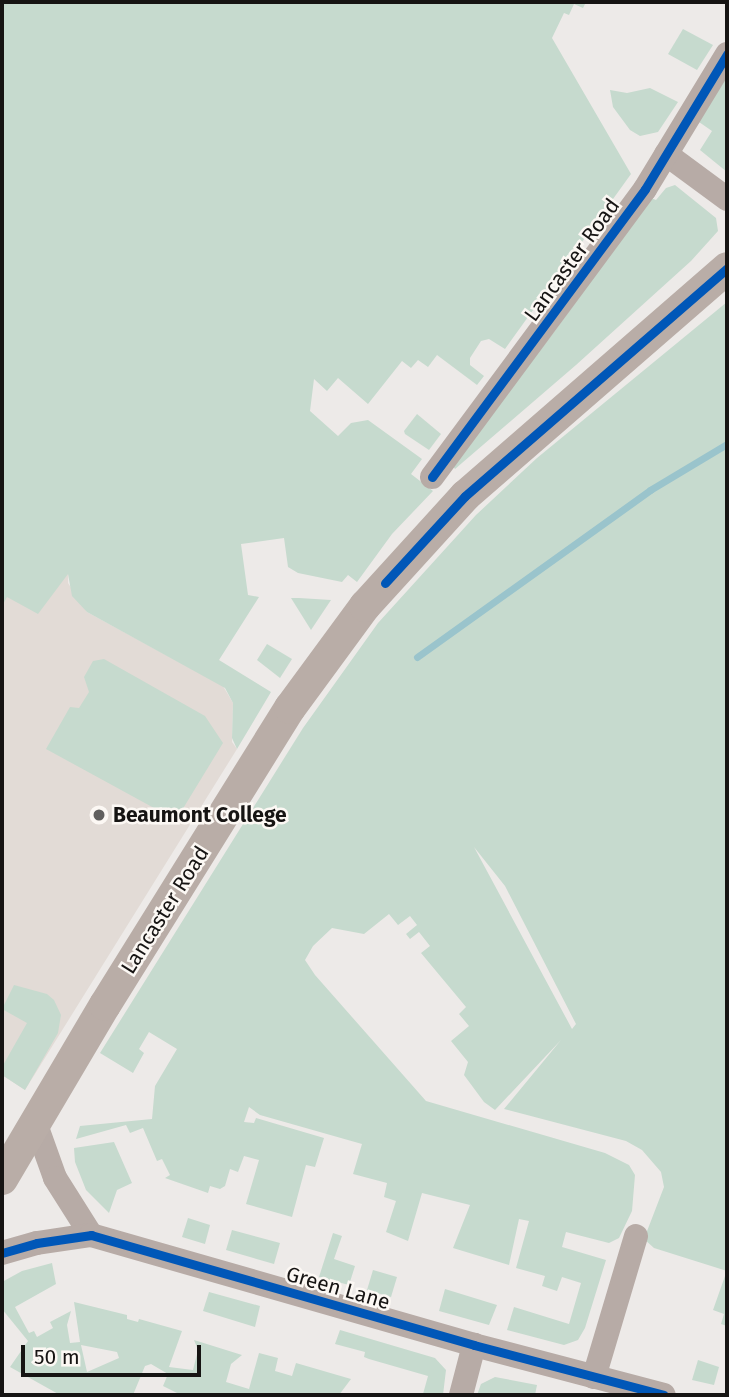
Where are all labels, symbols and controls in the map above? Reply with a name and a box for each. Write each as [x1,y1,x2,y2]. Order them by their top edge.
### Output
street label: Lancaster Road [519,194,625,326]
place label: Beaumont College [113,802,287,828]
marker: Beaumont College [91,807,107,823]
street label: Lancaster Road [116,842,214,978]
street label: Green Lane [283,1261,393,1315]
scale bar [24,1330,205,1374]
text: 50 m [34,1344,80,1370]

